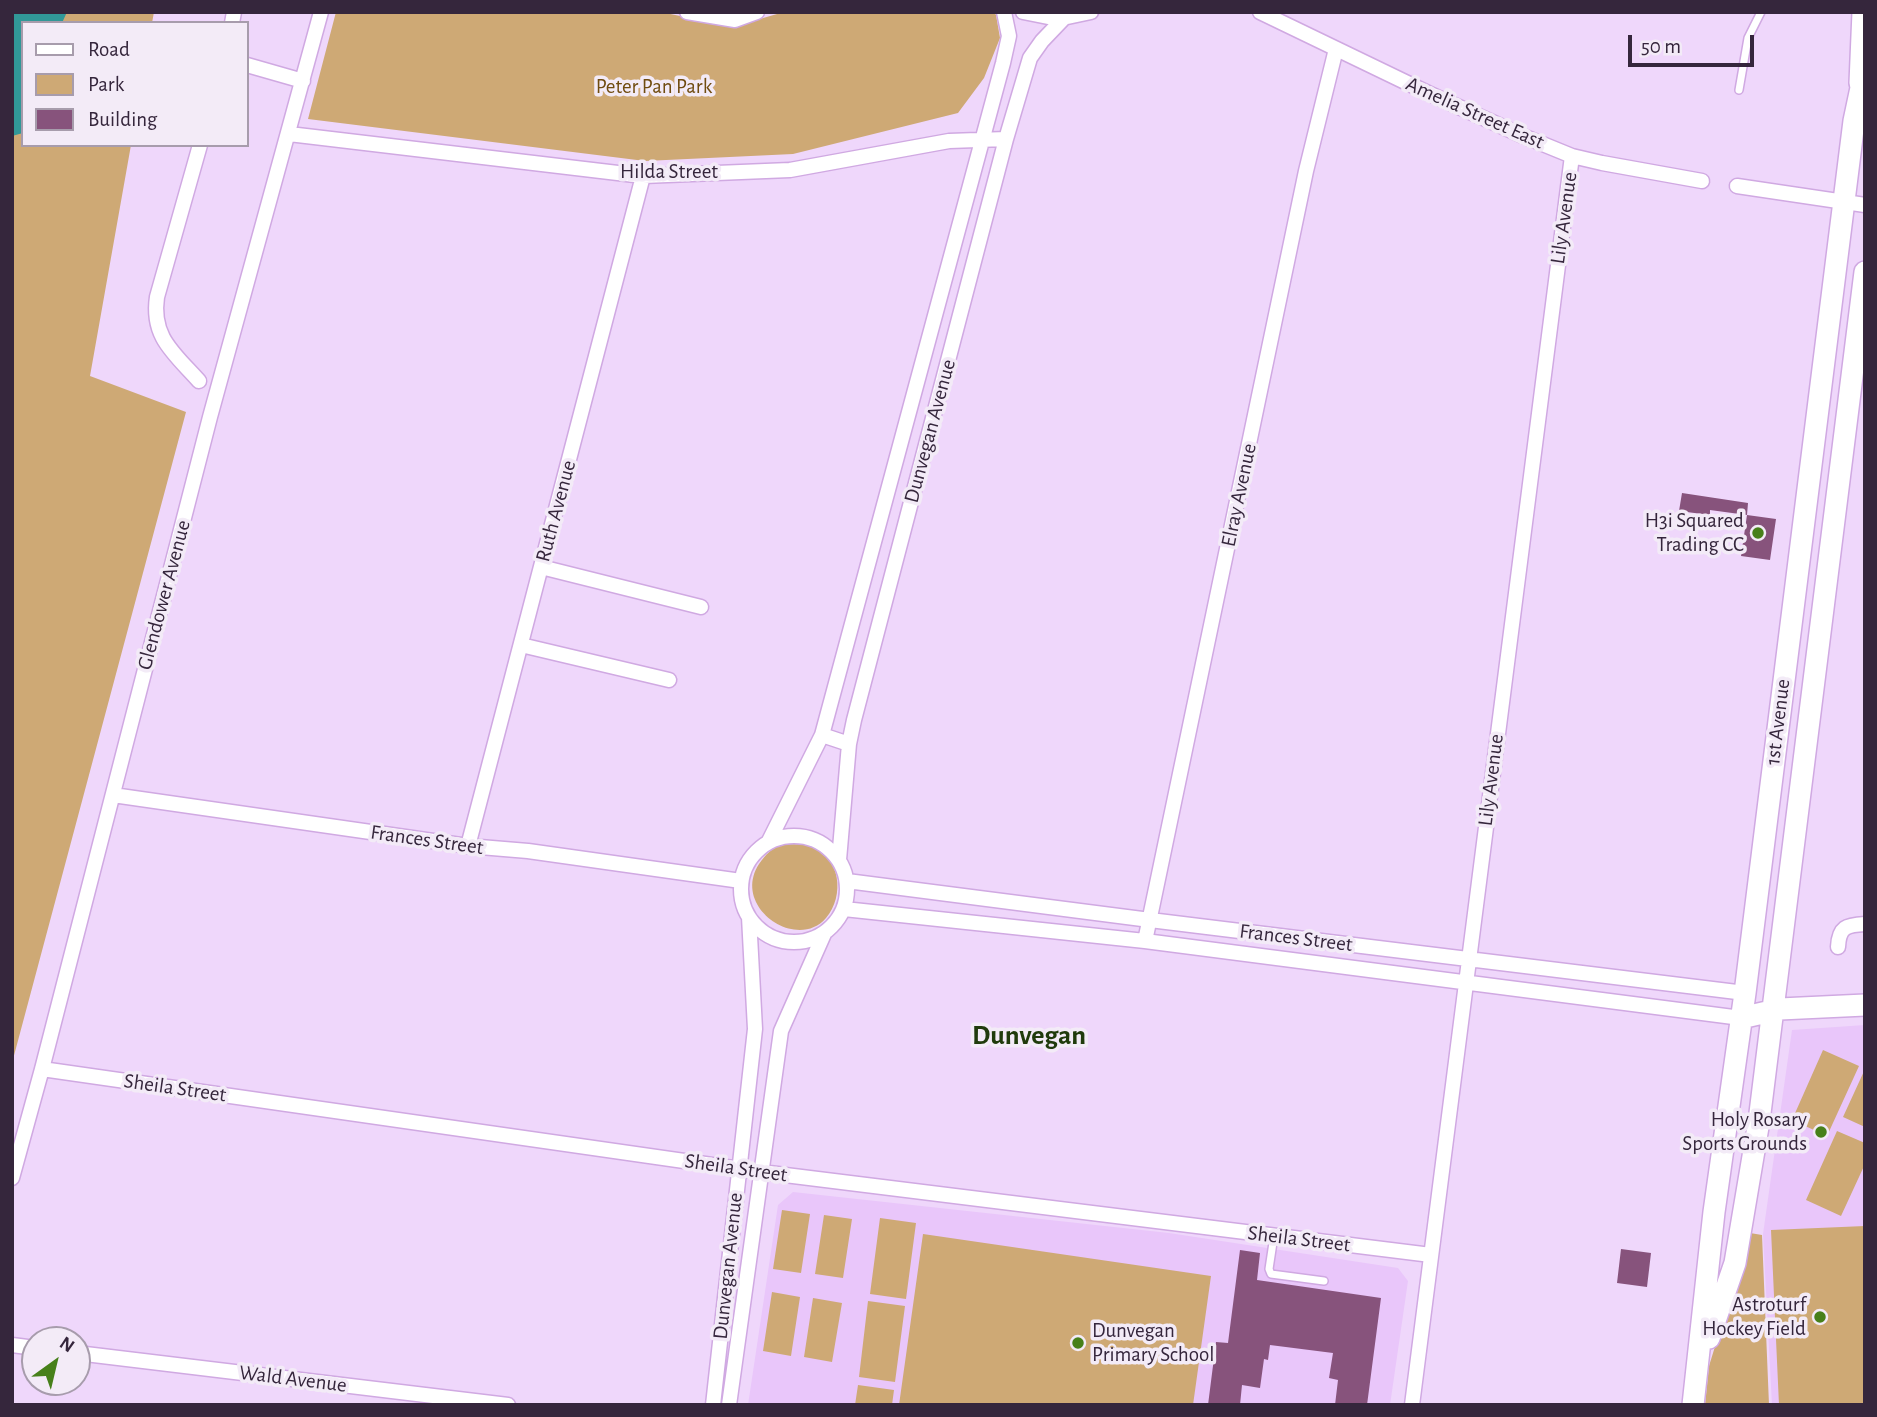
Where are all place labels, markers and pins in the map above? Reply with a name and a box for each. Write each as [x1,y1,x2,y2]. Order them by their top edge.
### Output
place label: H3i Squared Trading CC [1645,508,1744,558]
marker: H3i Squared Trading CC [1750,525,1766,541]
place label: Holy Rosary Sports Grounds [1682,1107,1807,1157]
marker: Holy Rosary Sports Grounds [1813,1124,1829,1140]
place label: Astroturf Hockey Field [1702,1292,1806,1342]
marker: Astroturf Hockey Field [1812,1309,1828,1325]
place label: Dunvegan Primary School [1092,1318,1215,1368]
marker: Dunvegan Primary School [1070,1335,1086,1351]

